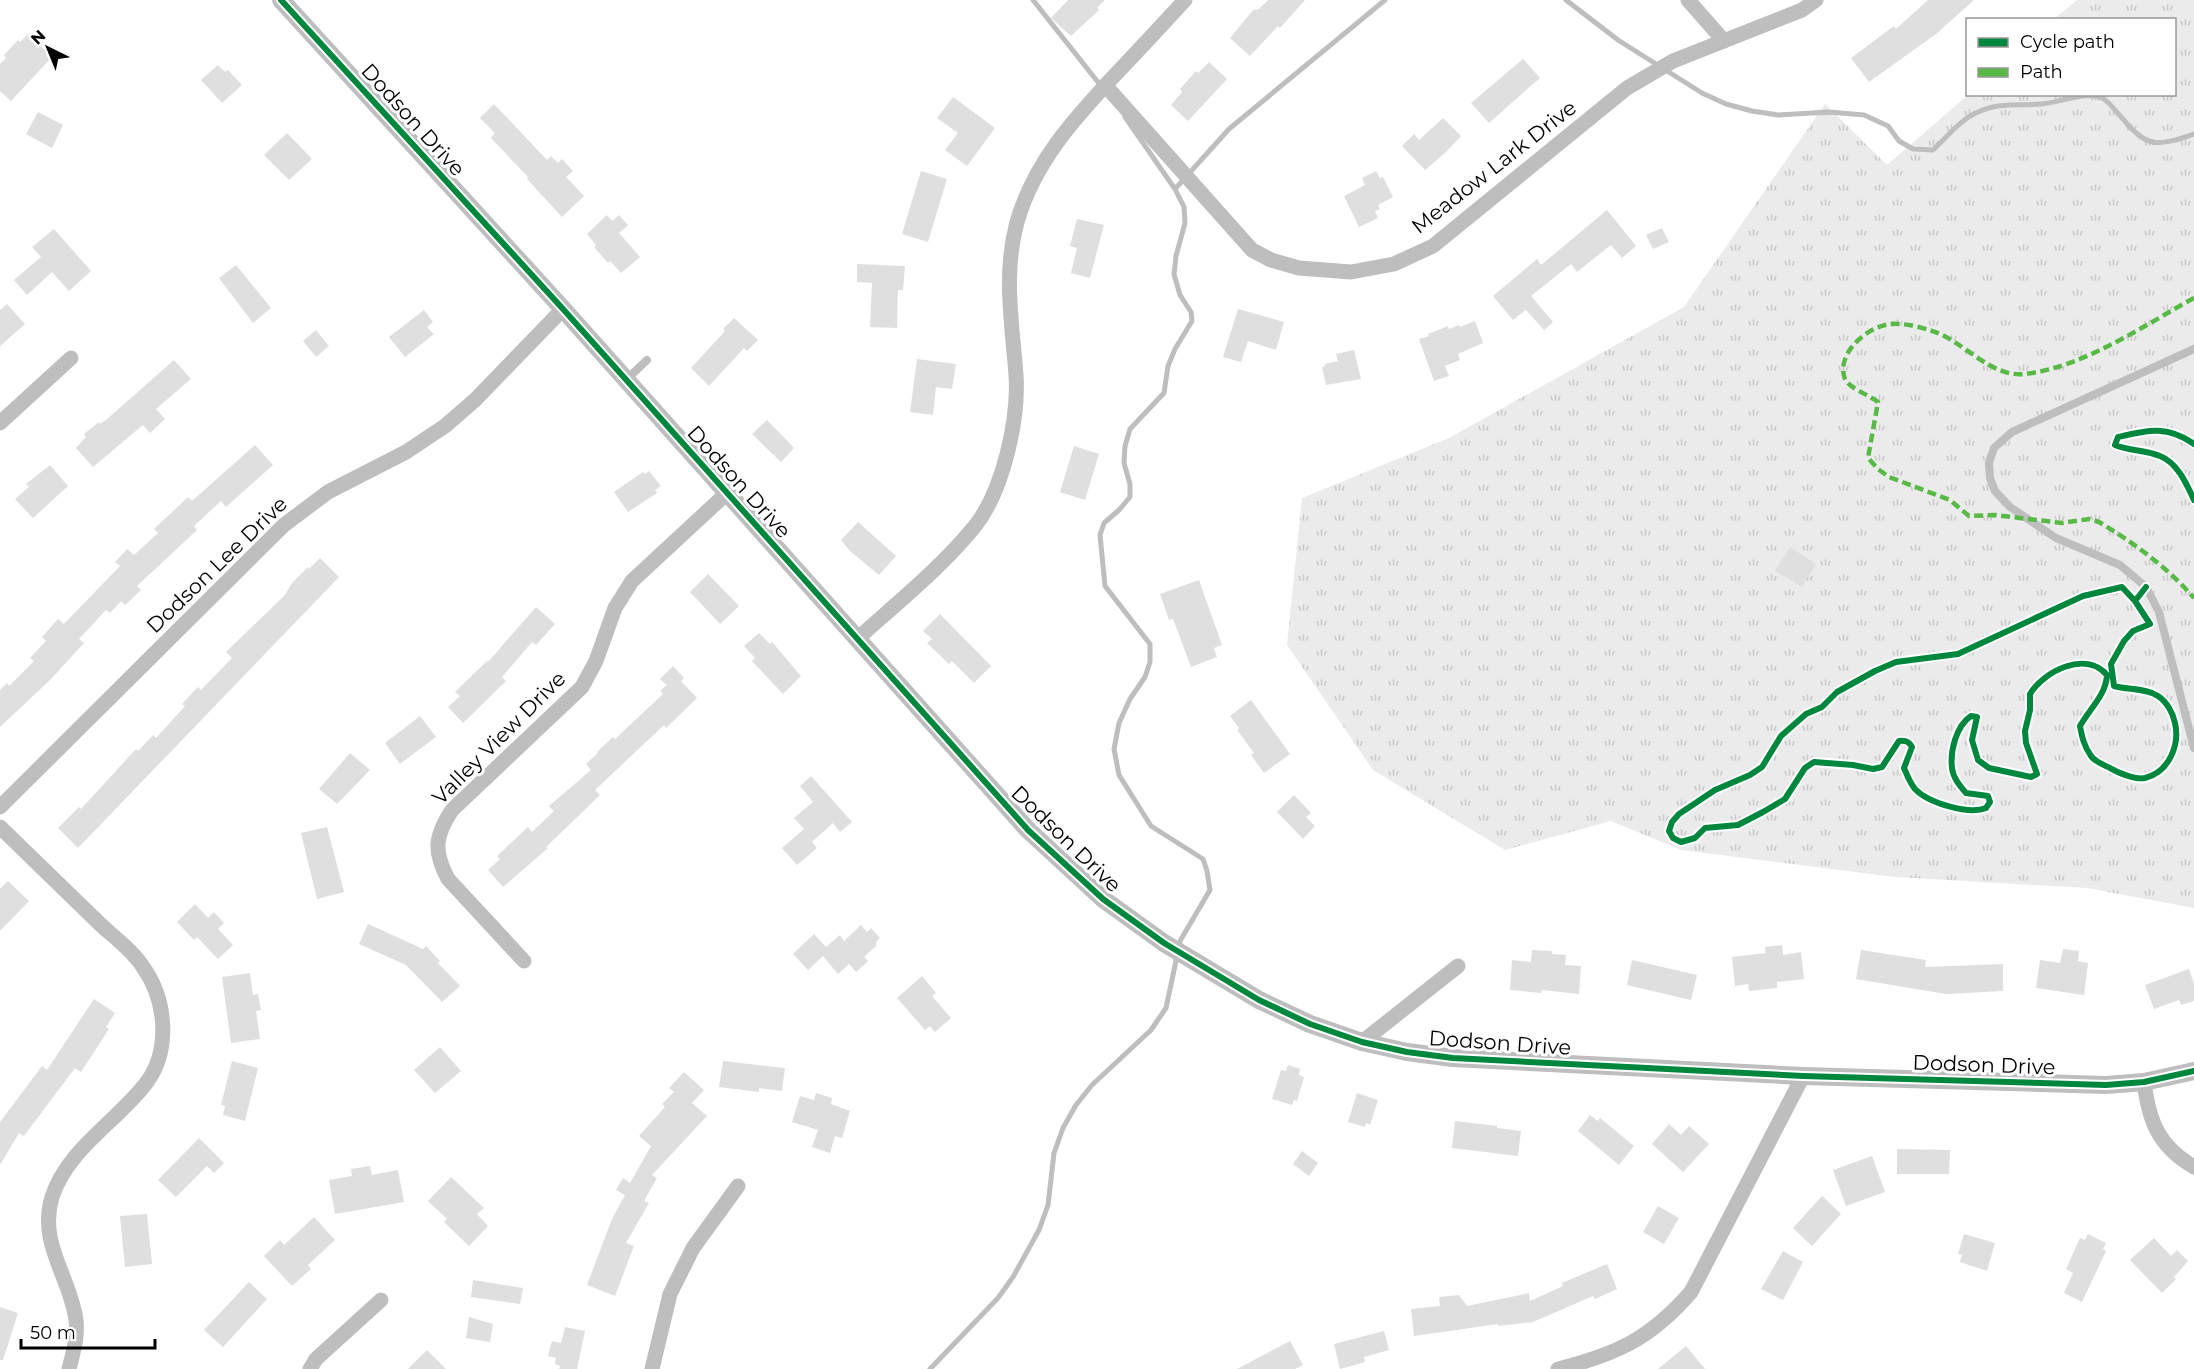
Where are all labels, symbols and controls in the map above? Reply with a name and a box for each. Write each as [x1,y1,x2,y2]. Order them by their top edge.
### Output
north arrow [18,18,78,78]
legend [1966,18,2176,96]
text: N [27,26,49,49]
text: Cycle path [2020,31,2115,53]
street label: Dodson Drive [356,58,470,181]
text: Path [2020,61,2063,83]
street label: Meadow Lark Drive [1406,95,1581,239]
street label: Dodson Drive [682,420,796,543]
street label: Dodson Lee Drive [141,491,292,638]
street label: Valley View Drive [427,666,570,809]
street label: Dodson Drive [1006,780,1126,897]
street label: Dodson Drive [1428,1025,1572,1060]
street label: Dodson Drive [1912,1050,2056,1079]
scale bar [21,1312,154,1350]
text: 50 m [30,1322,76,1344]

